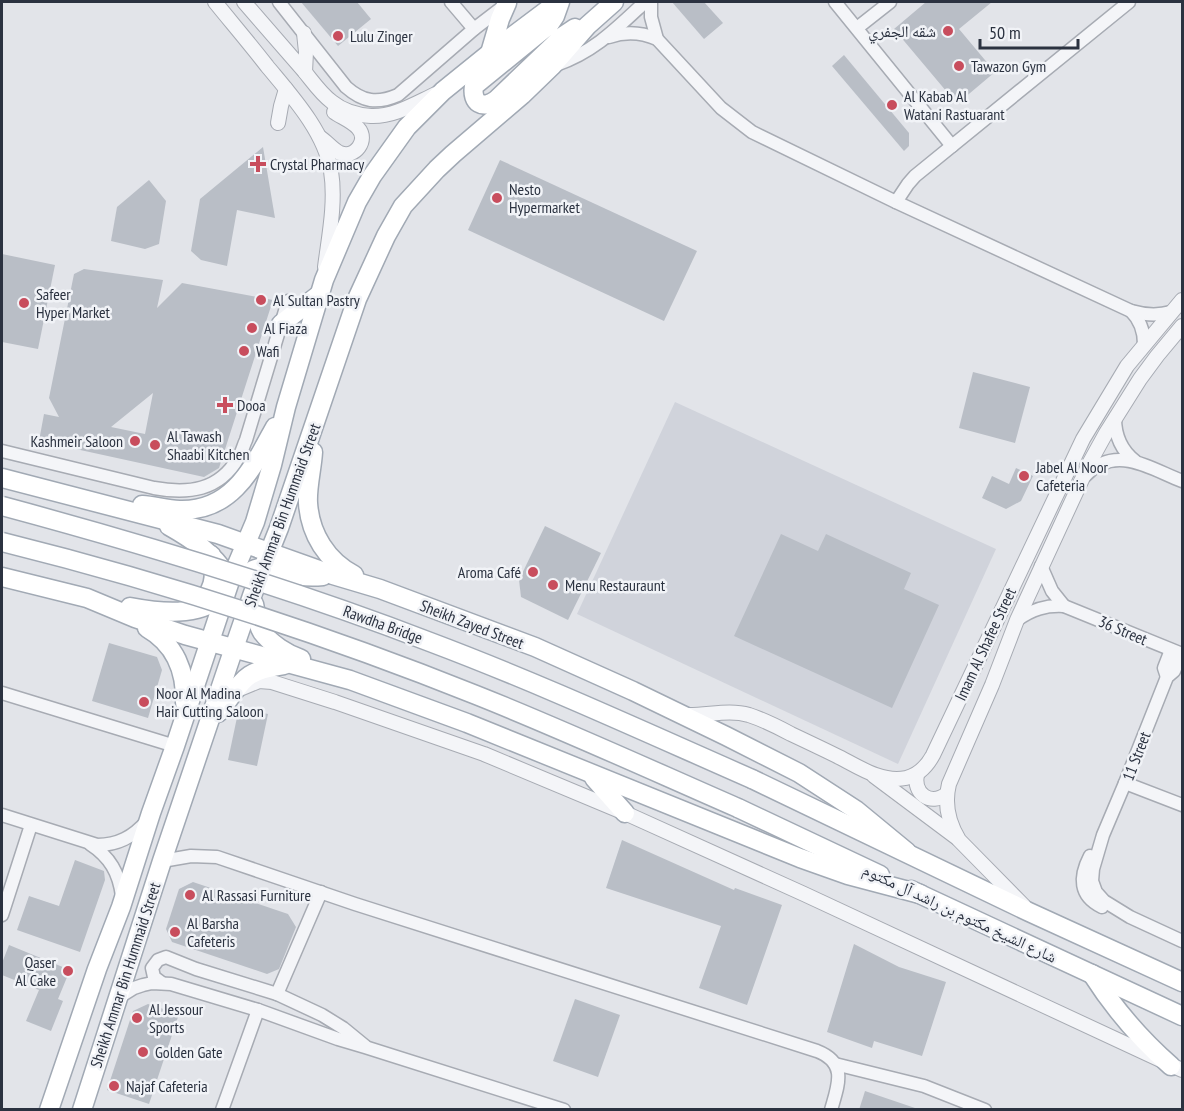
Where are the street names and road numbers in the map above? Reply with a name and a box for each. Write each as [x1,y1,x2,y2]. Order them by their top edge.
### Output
street label: Sheikh Ammar Bin Hummaid Street [239,420,325,609]
street label: Imam Al Shafee Street [950,584,1020,704]
street label: Sheikh Zayed Street [417,595,527,653]
street label: Rawdha Bridge [341,600,425,648]
street label: 36 Street [1096,611,1151,649]
street label: 11 Street [1118,728,1155,783]
street label: شارع الشيخ مكتوم بن راشد آل مكتوم [859,859,1060,968]
street label: Sheikh Ammar Bin Hummaid Street [86,879,165,1070]

